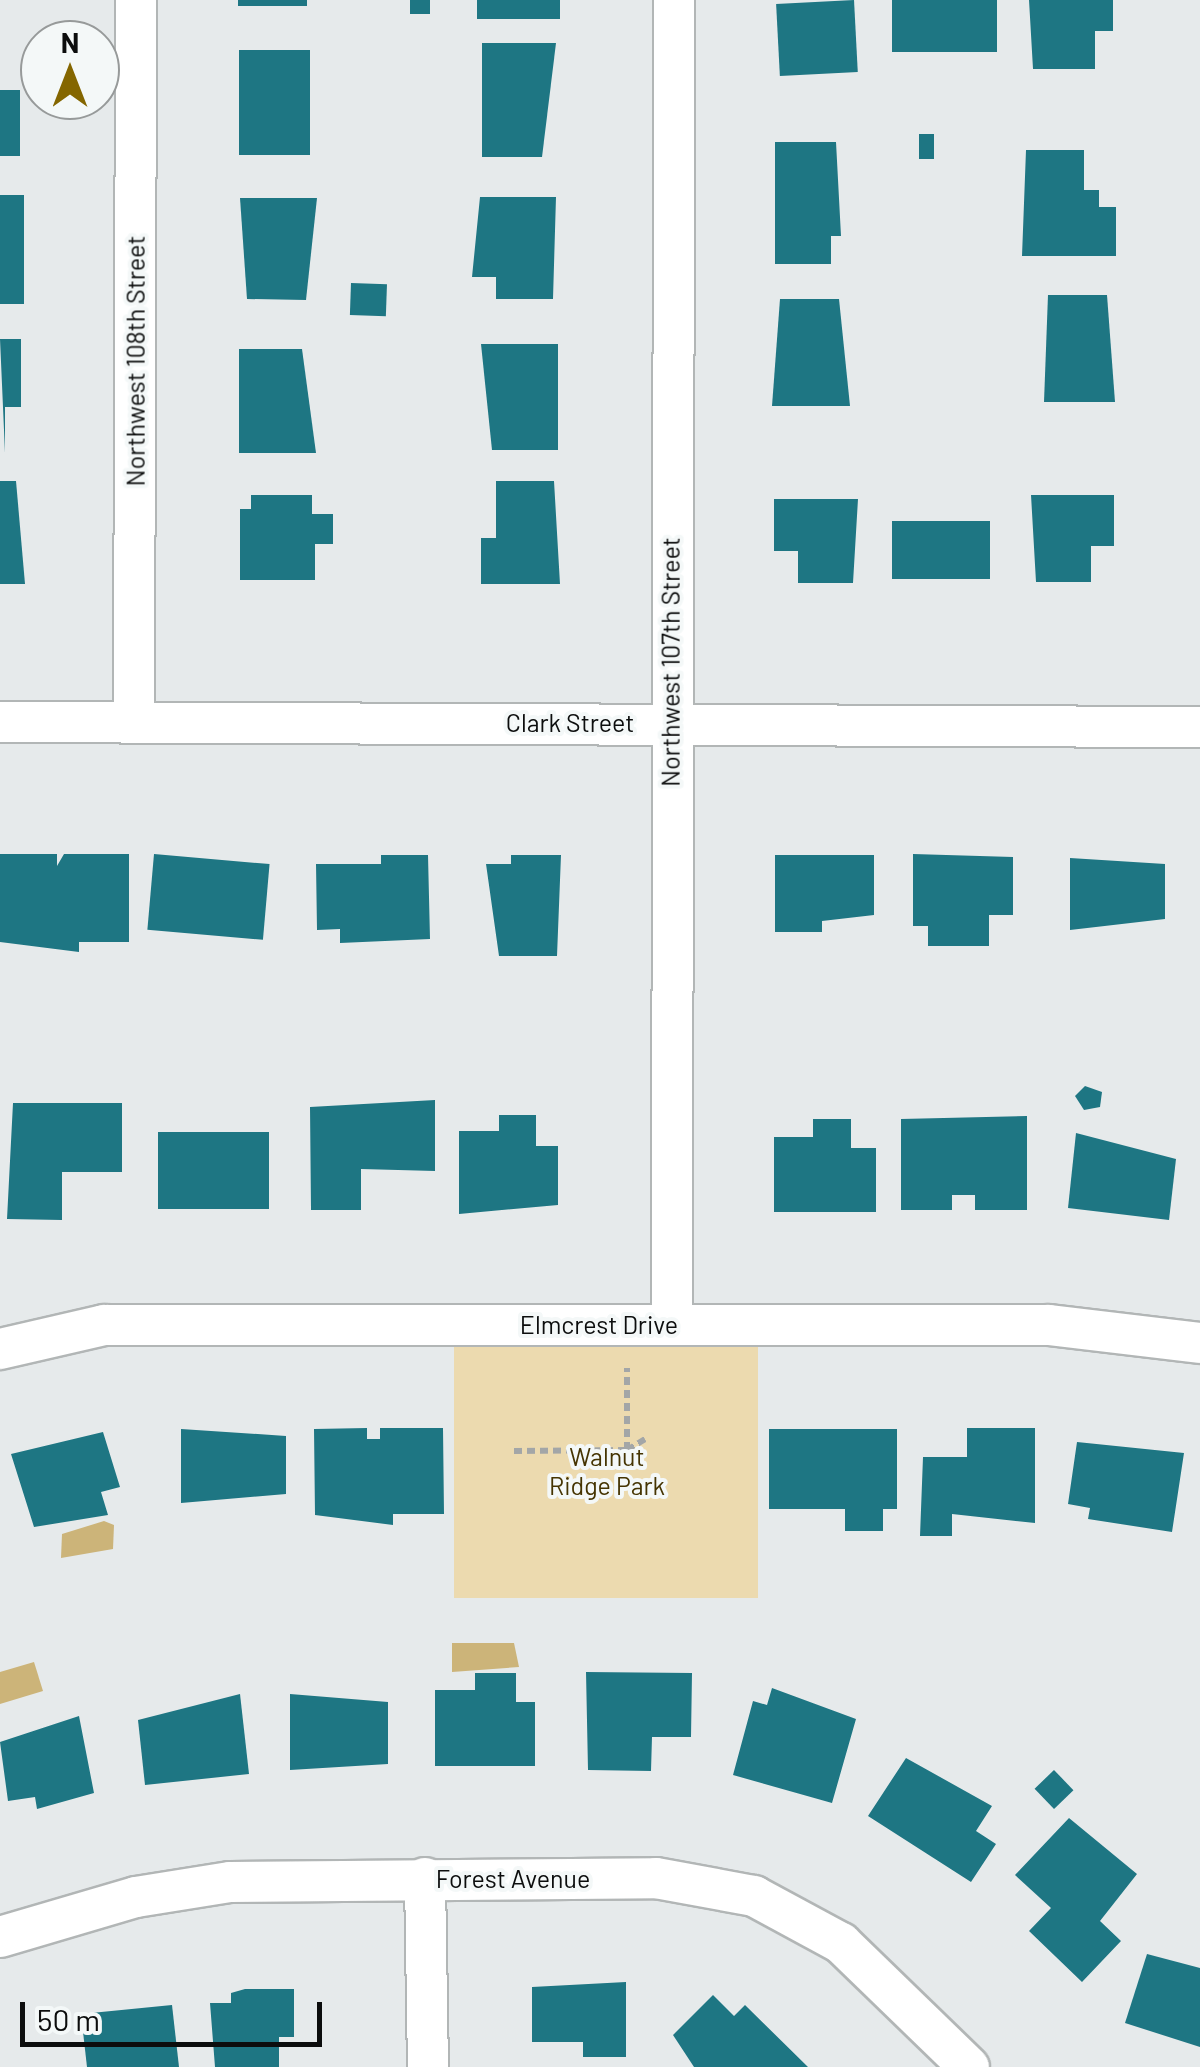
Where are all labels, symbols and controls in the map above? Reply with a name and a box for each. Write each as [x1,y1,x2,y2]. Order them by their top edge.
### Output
north arrow [20,20,120,120]
text: N [61,25,79,59]
street label: Northwest 108th Street [120,236,150,486]
street label: Northwest 107th Street [655,537,685,787]
street label: Clark Street [506,707,634,737]
street label: Elmcrest Drive [520,1309,678,1339]
park label: Walnut Ridge Park [549,1442,665,1501]
street label: Forest Avenue [436,1863,590,1893]
scale bar [25,1982,328,2044]
text: 50 m [37,2001,100,2037]

